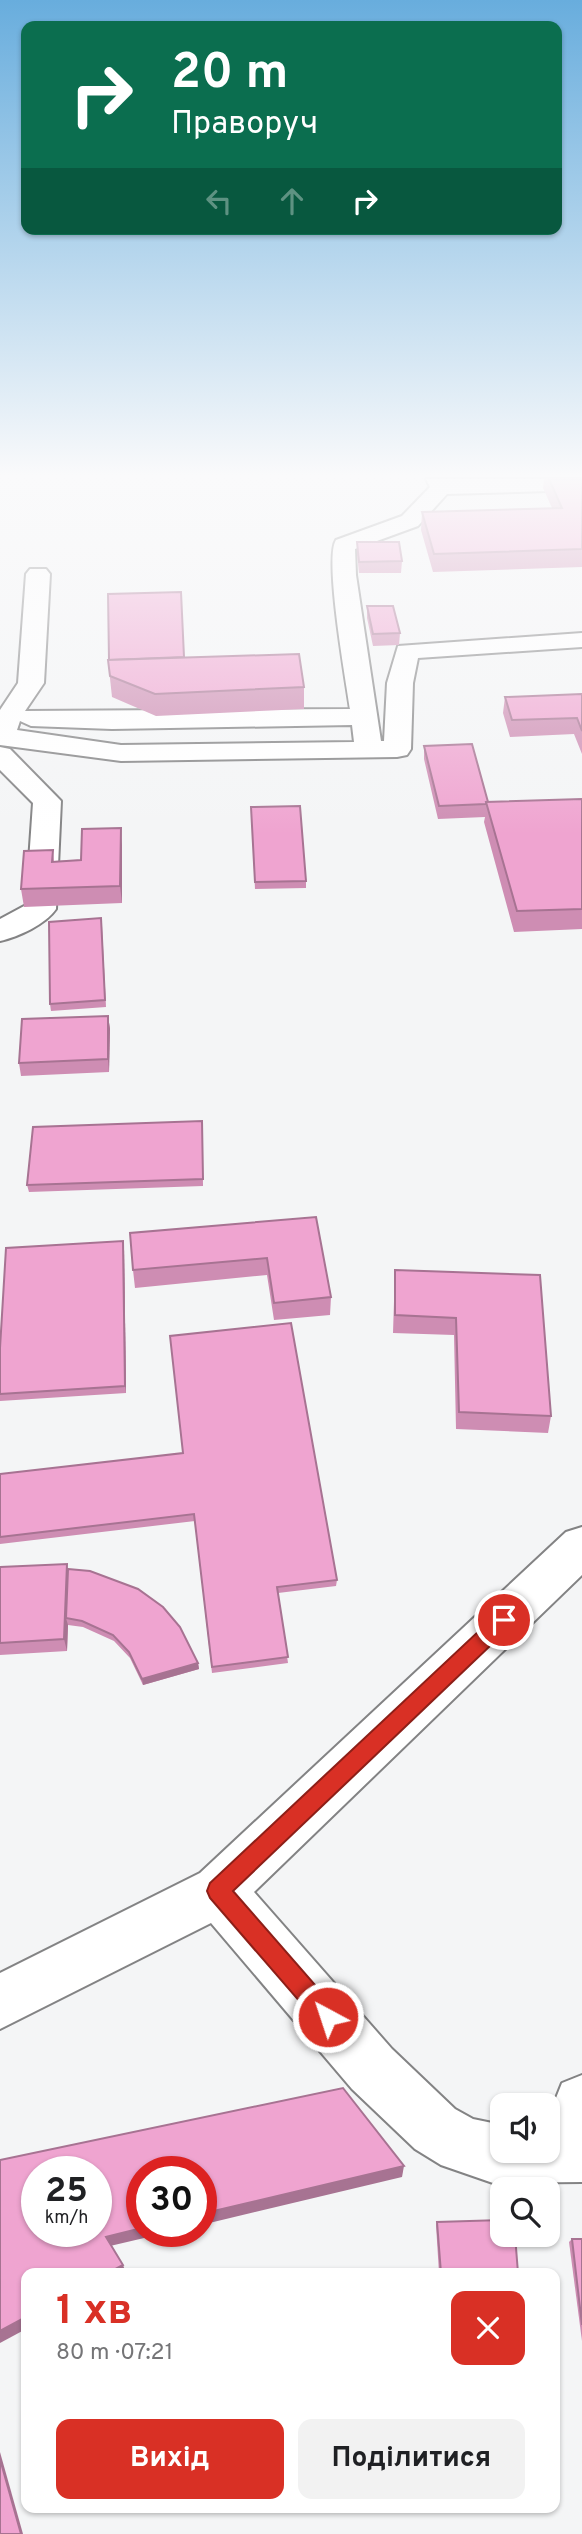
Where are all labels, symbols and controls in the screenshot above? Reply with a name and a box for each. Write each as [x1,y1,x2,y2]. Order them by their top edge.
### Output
text: 20 m [171,44,288,106]
icon: right [56,49,147,140]
text: Праворуч [171,105,318,145]
icon: left [200,182,238,220]
icon: ahead [273,182,311,220]
icon: right [346,182,384,220]
pin [474,1590,534,1650]
icon: arrive [485,1601,523,1639]
position arrow [291,1980,365,2054]
map controls [490,2093,560,2247]
button: sound [490,2093,560,2163]
speed limit sign: 30 [126,2156,217,2247]
text: 25 [45,2170,88,2214]
button: search [490,2177,560,2247]
text: km/h [45,2207,88,2230]
text: 1 хв [56,2286,133,2339]
button: close [451,2291,525,2365]
text: 80 m · 07:21 [56,2339,173,2368]
button: Вихід [56,2419,284,2499]
button: Поділитися [298,2419,525,2499]

